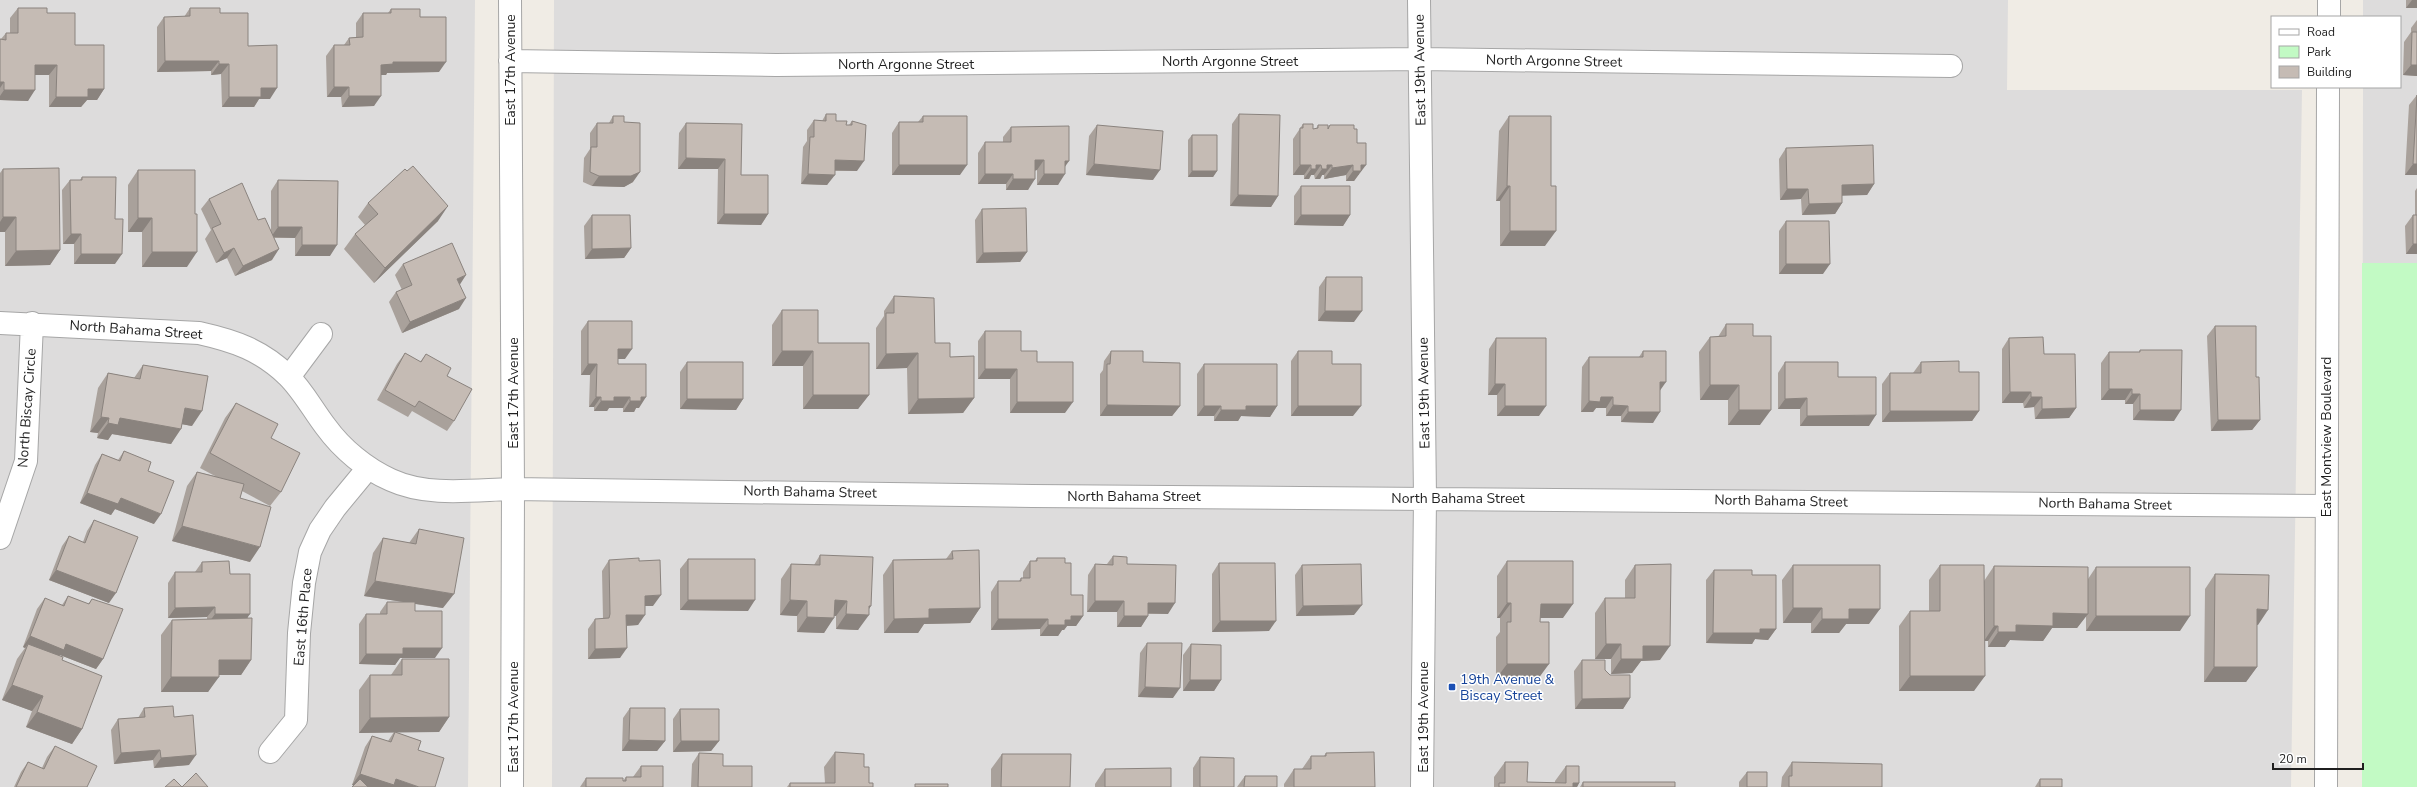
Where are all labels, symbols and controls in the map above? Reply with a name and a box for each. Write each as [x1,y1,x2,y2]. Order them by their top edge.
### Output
street label: East 17th Avenue [501,14,520,126]
street label: East 19th Avenue [1410,14,1430,126]
legend [2271,16,2401,88]
text: Road [2307,24,2335,40]
text: Park [2307,44,2332,60]
street label: North Argonne Street [1486,50,1622,72]
street label: North Argonne Street [1162,52,1298,71]
street label: North Argonne Street [838,55,974,74]
text: Building [2307,64,2352,80]
street label: North Bahama Street [69,316,203,344]
street label: East 17th Avenue [504,337,523,449]
street label: East 19th Avenue [1414,337,1434,449]
street label: North Biscay Circle [13,348,41,468]
street label: East Montview Boulevard [2317,357,2336,517]
street label: North Bahama Street [743,481,877,503]
street label: North Bahama Street [1067,487,1201,506]
street label: North Bahama Street [1391,489,1525,508]
street label: North Bahama Street [1714,490,1848,512]
street label: North Bahama Street [2038,493,2172,515]
street label: East 16th Place [289,567,317,667]
street label: East 17th Avenue [504,661,523,773]
street label: East 19th Avenue [1414,661,1433,773]
place label: 19th Avenue & Biscay Street [1460,670,1554,705]
marker: 19th Avenue & Biscay Street [1447,682,1457,692]
scale bar [2273,745,2363,771]
text: 20 m [2279,751,2307,767]

